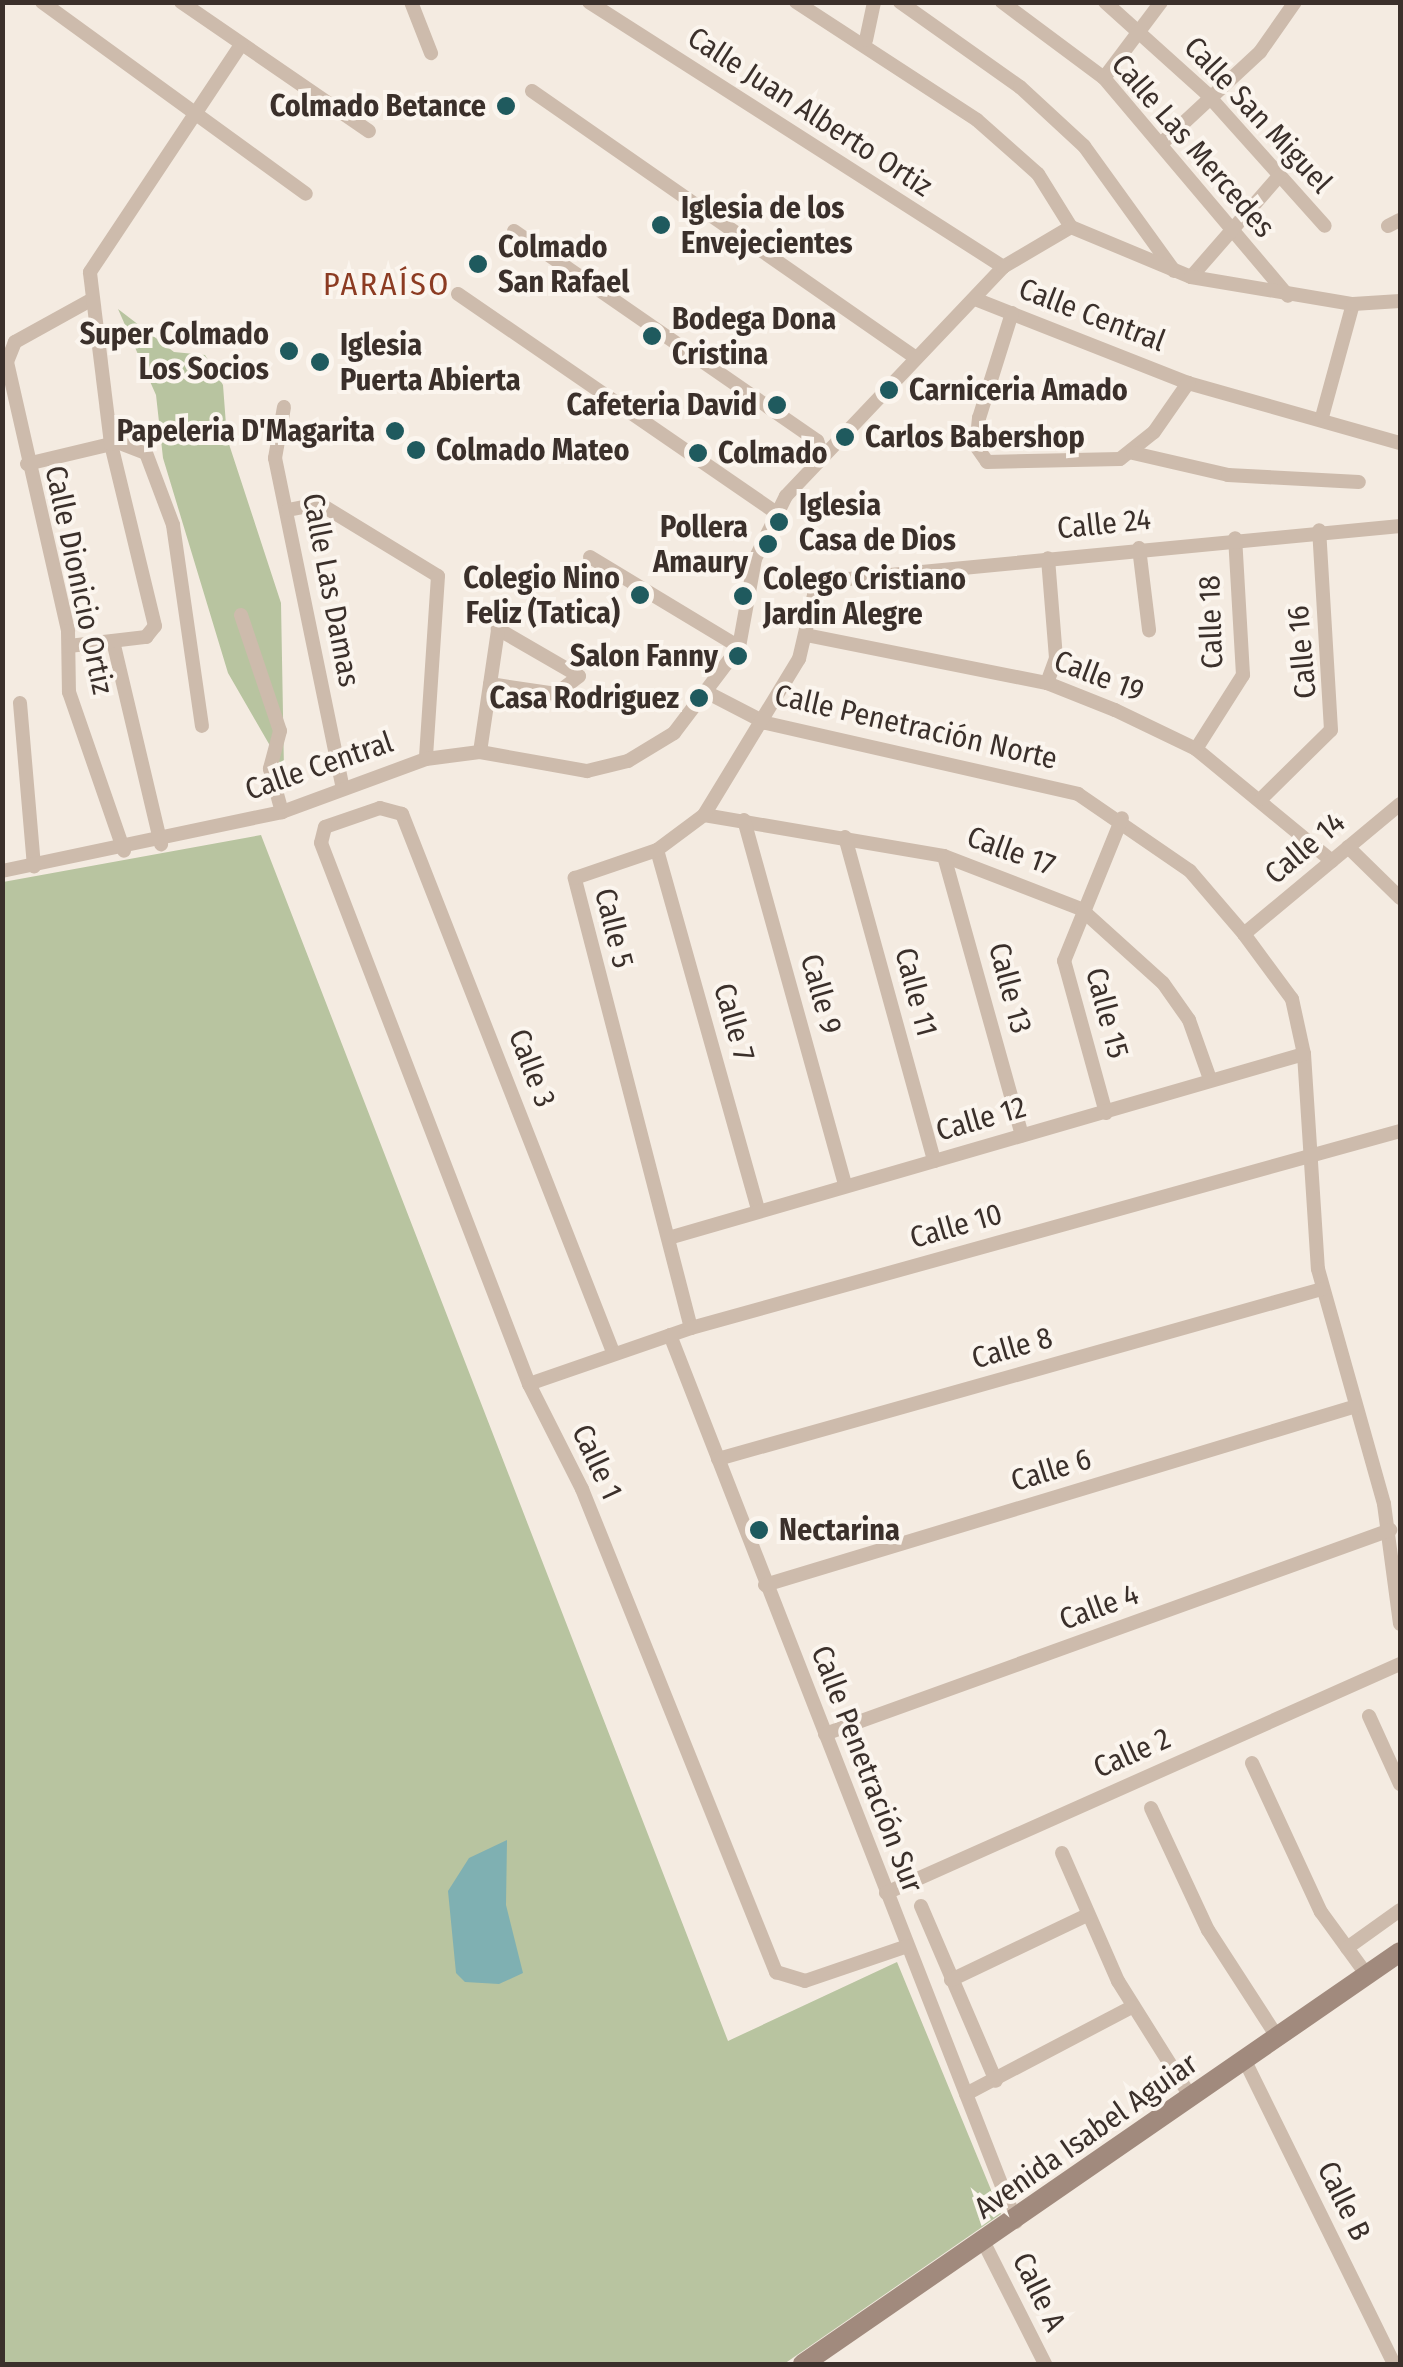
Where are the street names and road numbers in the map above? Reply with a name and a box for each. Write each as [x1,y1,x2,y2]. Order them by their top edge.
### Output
street label: Calle Juan Alberto Ortiz [681,20,939,204]
street label: Calle San Miguel [1176,29,1340,201]
street label: Calle Las Mercedes [1104,47,1282,245]
street label: Calle Central [1014,271,1170,359]
street label: Calle Dionicio Ortiz [37,462,121,698]
street label: Calle Las Damas [295,490,367,690]
street label: Calle 24 [1055,501,1153,547]
street label: Calle 18 [1191,575,1231,669]
street label: Calle 16 [1280,604,1324,700]
street label: Calle 19 [1049,642,1149,710]
street label: Calle Penetración Norte [771,677,1061,777]
street label: Calle Central [240,724,398,808]
street label: Calle 14 [1258,804,1352,892]
street label: Calle 17 [962,819,1060,883]
street label: Calle 5 [587,885,641,971]
street label: Calle 13 [981,939,1039,1037]
street label: Calle 11 [887,944,945,1040]
street label: Calle 9 [792,950,850,1038]
street label: Calle 15 [1078,964,1136,1062]
street label: Calle 7 [706,979,762,1065]
street label: Calle 3 [501,1024,563,1112]
street label: Calle 12 [932,1089,1030,1149]
street label: Calle 10 [906,1196,1006,1256]
street label: Calle 8 [968,1319,1056,1377]
street label: Calle 1 [564,1419,630,1505]
street label: Calle 6 [1007,1441,1095,1499]
street label: Calle 4 [1055,1576,1143,1638]
street label: Calle Penetración Sur [803,1641,931,1897]
street label: Calle 2 [1088,1720,1176,1786]
street label: Avenida Isabel Aguiar [968,2046,1204,2226]
street label: Calle B [1310,2156,1378,2246]
street label: Calle A [1005,2247,1073,2337]

